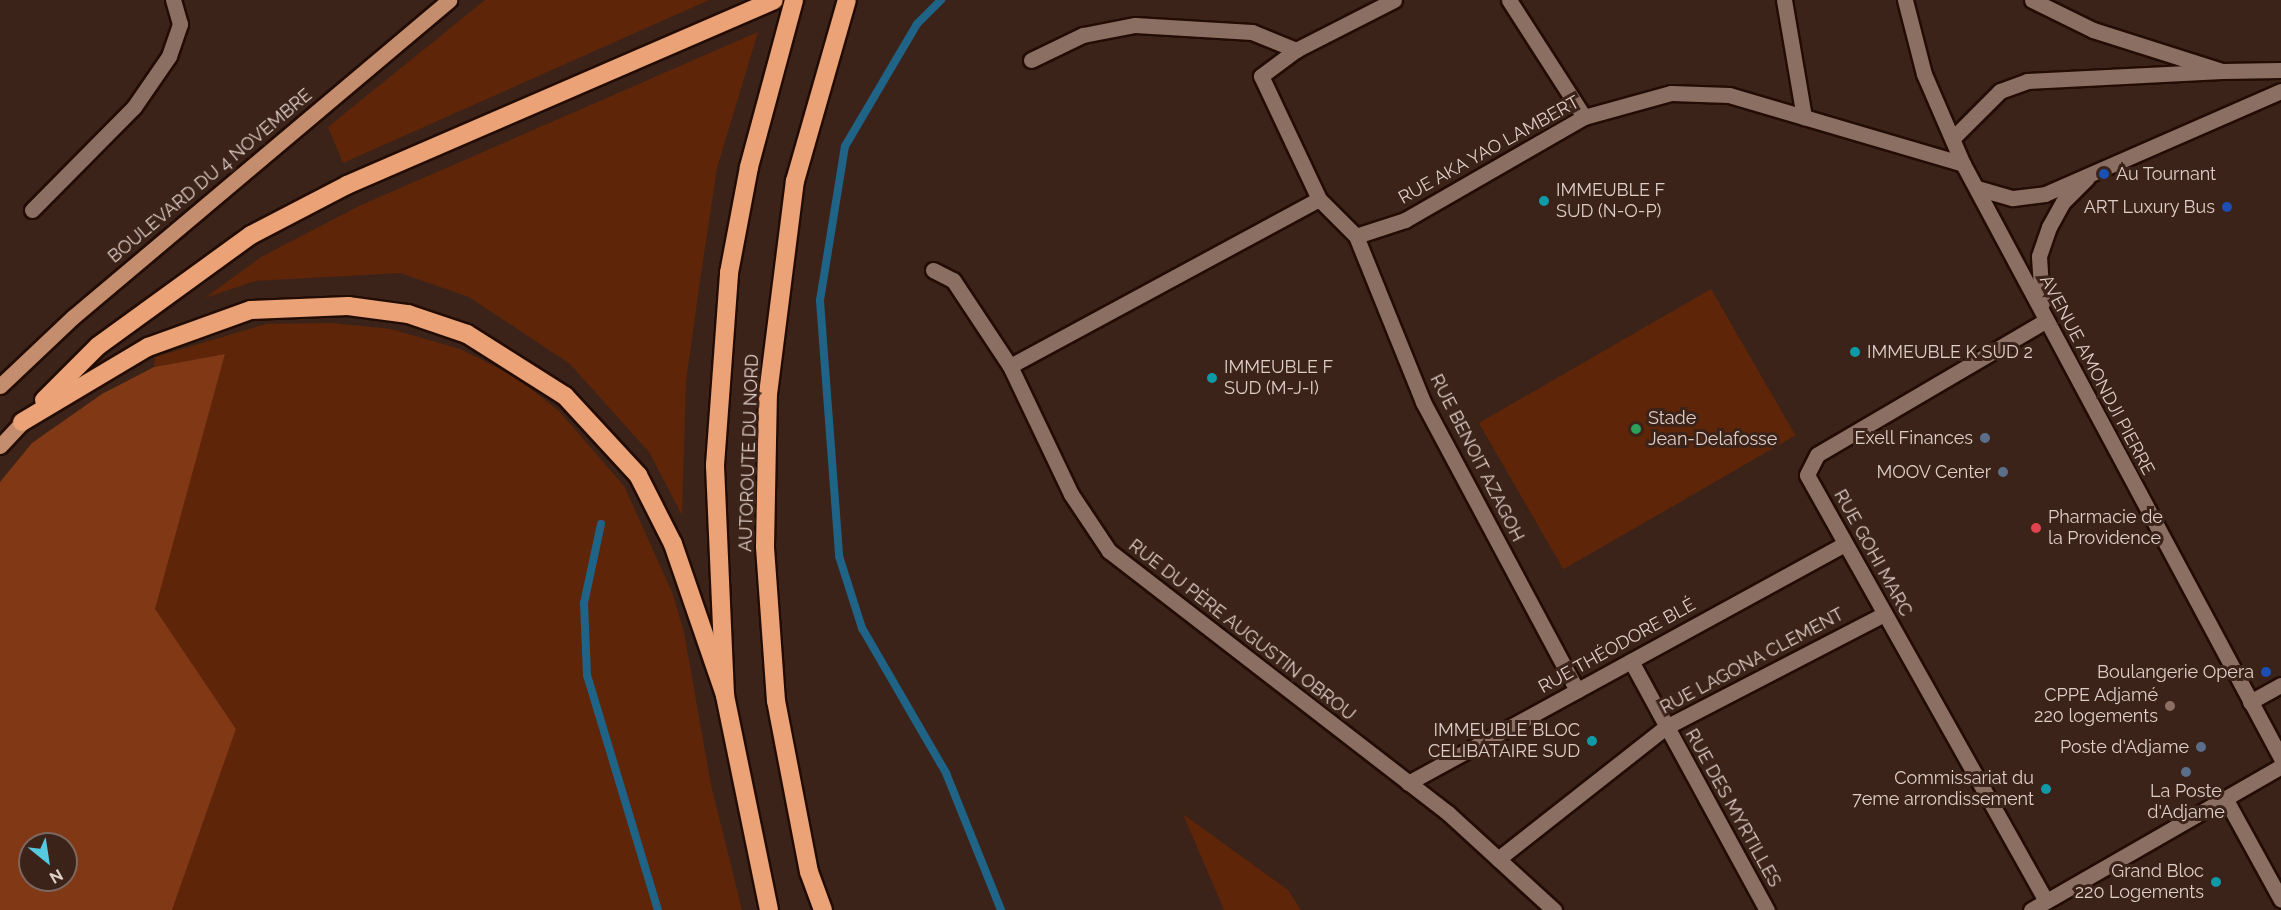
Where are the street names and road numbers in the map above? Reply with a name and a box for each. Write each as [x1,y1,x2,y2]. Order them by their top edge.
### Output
street label: BOULEVARD DU 4 NOVEMBRE [104,84,316,268]
street label: RUE AKA YAO LAMBERT [1394,91,1584,209]
street label: AVENUE AMONDJI PIERRE [2035,271,2159,479]
street label: AUTOROUTE DU NORD [735,354,763,552]
street label: RUE BENOIT AZAGOH [1425,370,1529,546]
street label: RUE GOHI MARC [1829,486,1917,620]
street label: RUE DU PÈRE AUGUSTIN OBROU [1124,535,1360,725]
street label: RUE THÉODORE BLÉ [1535,594,1699,698]
street label: RUE LAGONA CLEMENT [1656,603,1848,719]
street label: RUE DES MYRTILLES [1681,725,1785,891]

